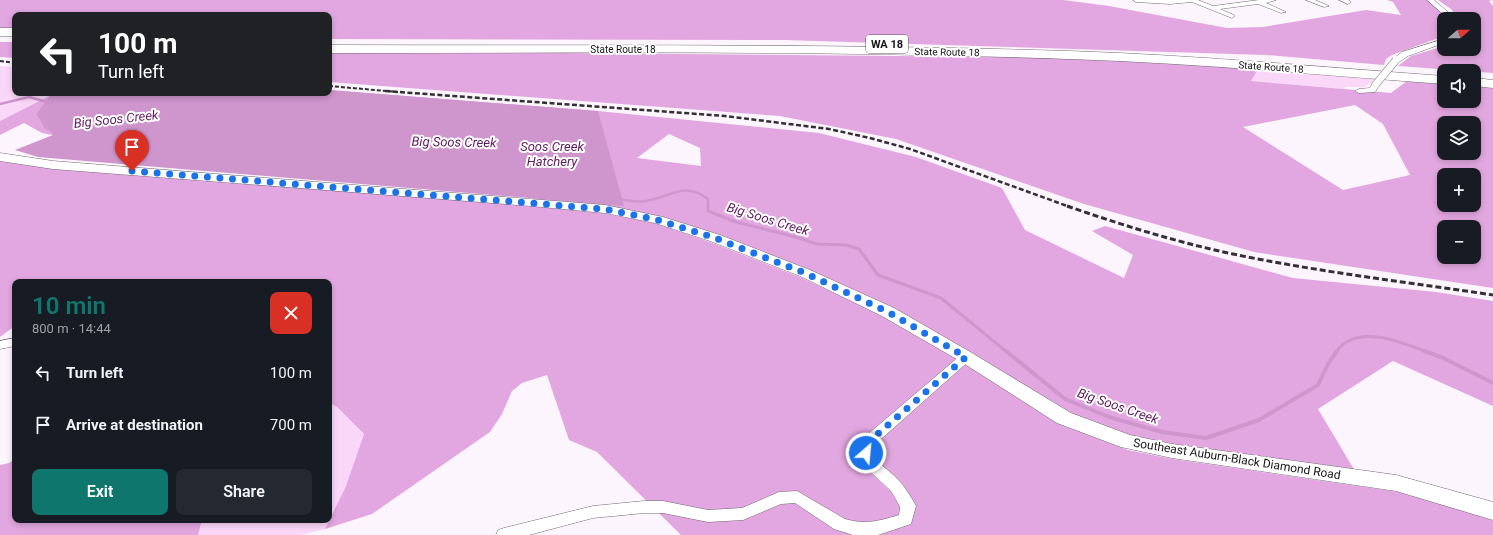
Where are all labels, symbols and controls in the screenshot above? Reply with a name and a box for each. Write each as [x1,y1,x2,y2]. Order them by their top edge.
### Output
north arrow [1437,12,1481,56]
map controls [1437,12,1481,264]
text: 100 m [98,27,177,60]
icon: left [32,28,84,80]
road number: WA 18 [866,35,908,53]
street label: State Route 18 [590,44,656,55]
street label: State Route 18 [914,46,980,58]
street label: State Route 18 [1238,59,1304,75]
text: Turn left [98,61,164,82]
button: sound [1437,64,1481,108]
water label: Big Soos Creek [73,107,160,131]
button: layers [1437,116,1481,160]
pin [115,130,149,171]
water label: Big Soos Creek [411,134,497,150]
icon: arrive [121,136,143,158]
water label: Soos Creek Hatchery [520,139,584,169]
button: + [1437,168,1481,212]
water label: Big Soos Creek [725,199,811,239]
button: − [1437,220,1481,264]
text: 10 min [32,292,106,320]
button: close [270,292,312,334]
text: 800 m · 14:44 [32,321,111,336]
icon: left [32,362,54,384]
text: Turn left [66,364,123,382]
text: 100 m [270,364,312,382]
water label: Big Soos Creek [1075,385,1161,427]
icon: arrive [32,414,54,436]
text: Arrive at destination [66,416,203,434]
text: 700 m [270,416,312,434]
position arrow [845,432,887,474]
street label: Southeast Auburn-Black Diamond Road [1132,436,1342,482]
button: Exit [32,469,168,515]
button: Share [176,469,312,515]

